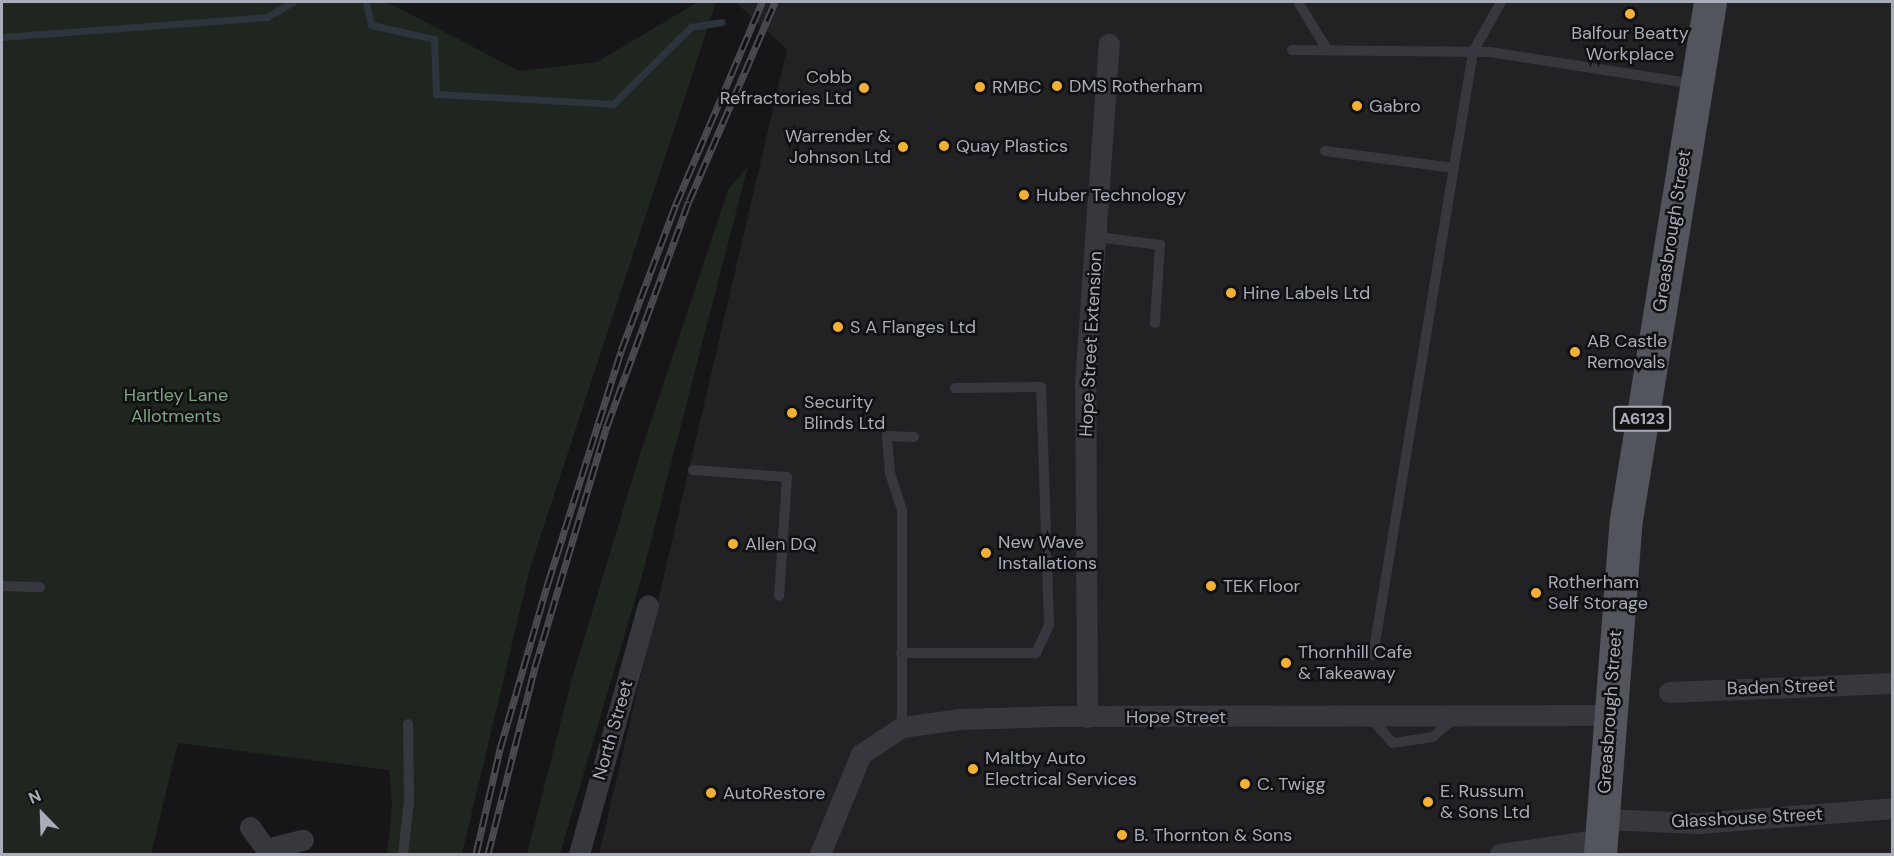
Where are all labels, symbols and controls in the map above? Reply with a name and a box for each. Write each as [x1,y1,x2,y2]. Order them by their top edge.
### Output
marker: Balfour Beatty Workplace [1623,7,1637,21]
place label: Balfour Beatty Workplace [1571,23,1689,66]
place label: Cobb Refractories Ltd [720,67,852,110]
place label: DMS Rotherham [1069,75,1203,97]
place label: RMBC [992,76,1042,98]
marker: DMS Rotherham [1050,79,1064,93]
marker: RMBC [973,80,987,94]
marker: Cobb Refractories Ltd [857,81,871,95]
place label: Gabro [1369,95,1421,117]
marker: Gabro [1350,99,1364,113]
place label: Warrender & Johnson Ltd [785,126,891,168]
place label: Quay Plastics [956,135,1068,157]
marker: Quay Plastics [937,139,951,153]
marker: Warrender & Johnson Ltd [896,140,910,154]
street label: Greasbrough Street [1649,148,1695,314]
place label: Huber Technology [1036,184,1186,206]
marker: Huber Technology [1017,188,1031,202]
street label: Hope Street Extension [1075,251,1107,437]
place label: Hine Labels Ltd [1243,282,1370,304]
marker: Hine Labels Ltd [1224,286,1238,300]
place label: S A Flanges Ltd [850,316,976,338]
marker: S A Flanges Ltd [831,320,845,334]
place label: AB Castle Removals [1587,331,1667,374]
marker: AB Castle Removals [1568,345,1582,359]
park label: Hartley Lane Allotments [124,385,228,428]
place label: Security Blinds Ltd [804,392,885,434]
marker: Security Blinds Ltd [785,406,799,420]
road number: A6123 [1612,406,1672,432]
place label: New Wave Installations [998,532,1097,574]
place label: Allen DQ [745,533,817,555]
marker: Allen DQ [726,537,740,551]
marker: New Wave Installations [979,546,993,560]
place label: Rotherham Self Storage [1548,572,1648,614]
place label: TEK Floor [1223,575,1300,597]
marker: TEK Floor [1204,579,1218,593]
marker: Rotherham Self Storage [1529,586,1543,600]
street label: Greasbrough Street [1594,630,1626,794]
place label: Thornhill Cafe & Takeaway [1298,642,1412,684]
marker: Thornhill Cafe & Takeaway [1279,656,1293,670]
street label: Baden Street [1727,674,1835,700]
street label: North Street [588,678,638,782]
street label: Hope Street [1126,706,1226,728]
place label: Maltby Auto Electrical Services [985,748,1137,790]
marker: Maltby Auto Electrical Services [966,762,980,776]
place label: C. Twigg [1257,773,1326,795]
marker: C. Twigg [1238,777,1252,791]
place label: E. Russum & Sons Ltd [1440,781,1530,824]
place label: AutoRestore [723,782,826,804]
north arrow [12,784,72,844]
text: N [25,785,44,809]
marker: AutoRestore [704,786,718,800]
marker: E. Russum & Sons Ltd [1421,795,1435,809]
street label: Glasshouse Street [1671,803,1823,833]
place label: B. Thornton & Sons [1134,824,1292,846]
marker: B. Thornton & Sons [1115,828,1129,842]

